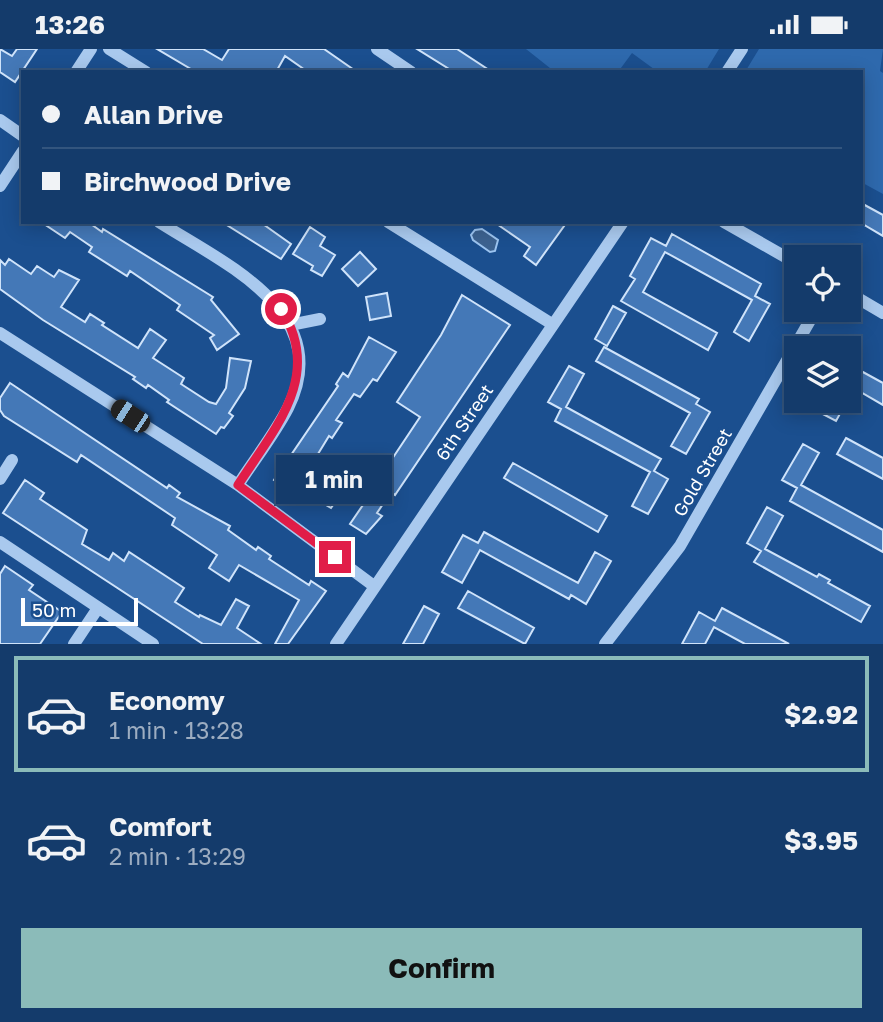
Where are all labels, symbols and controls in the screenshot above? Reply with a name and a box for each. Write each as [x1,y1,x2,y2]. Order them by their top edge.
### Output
text: 13:26 [35,9,105,40]
text: Allan Drive [84,99,223,130]
text: Birchwood Drive [84,166,291,197]
map controls [784,245,861,413]
button: locate [784,245,861,322]
route start [265,293,297,325]
button: layers [784,336,861,413]
street label: 6th Street [431,380,497,464]
car [107,396,154,436]
street label: Gold Street [668,424,736,520]
callout: 1 min [277,455,393,505]
text: 1 min [305,465,363,493]
route end [319,541,351,573]
scale bar [21,595,138,627]
text: 50 m [32,598,76,621]
icon: car [25,683,88,746]
text: Economy [109,685,225,716]
text: $2.92 [784,699,858,730]
text: 1 min · 13:28 [109,716,244,744]
icon: car [25,809,88,872]
text: Comfort [109,811,212,842]
text: $3.95 [784,825,858,856]
text: 2 min · 13:29 [109,842,246,870]
button: Confirm [21,928,862,1008]

